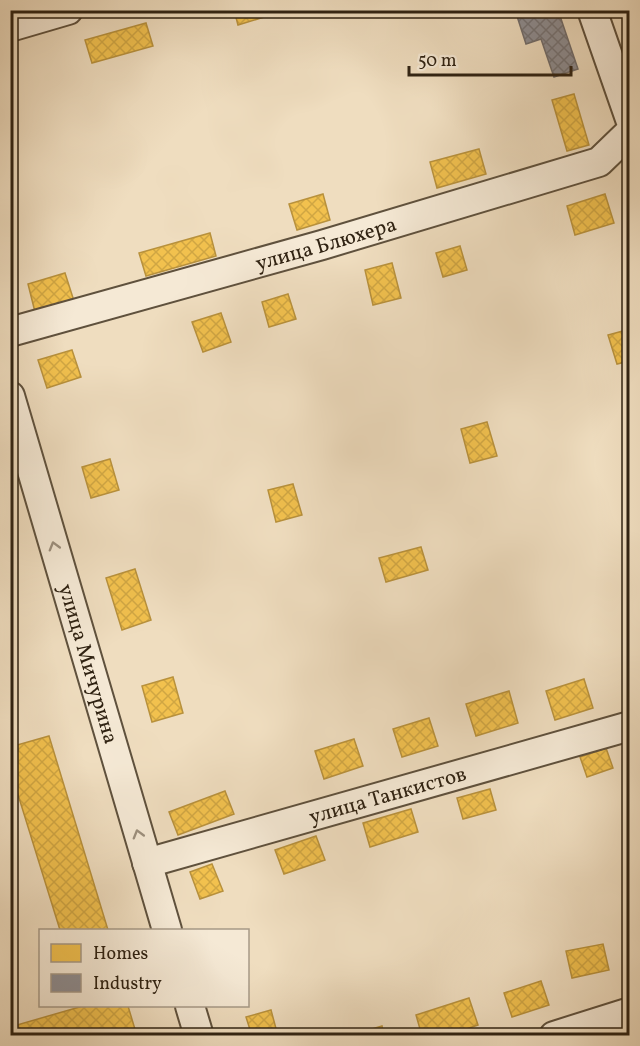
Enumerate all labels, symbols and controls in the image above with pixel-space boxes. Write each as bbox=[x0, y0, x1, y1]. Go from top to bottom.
scale bar bbox=[409, 39, 571, 77]
text: 50 m bbox=[418, 49, 457, 74]
street label: улица Блюхера bbox=[252, 210, 400, 279]
one-way arrow bbox=[49, 541, 61, 552]
street label: улица Мичурина bbox=[50, 581, 125, 748]
street label: улица Танкистов bbox=[306, 760, 470, 832]
one-way arrow bbox=[133, 829, 145, 840]
legend bbox=[39, 929, 249, 1007]
text: Homes bbox=[93, 942, 148, 967]
text: Industry bbox=[93, 972, 162, 997]

